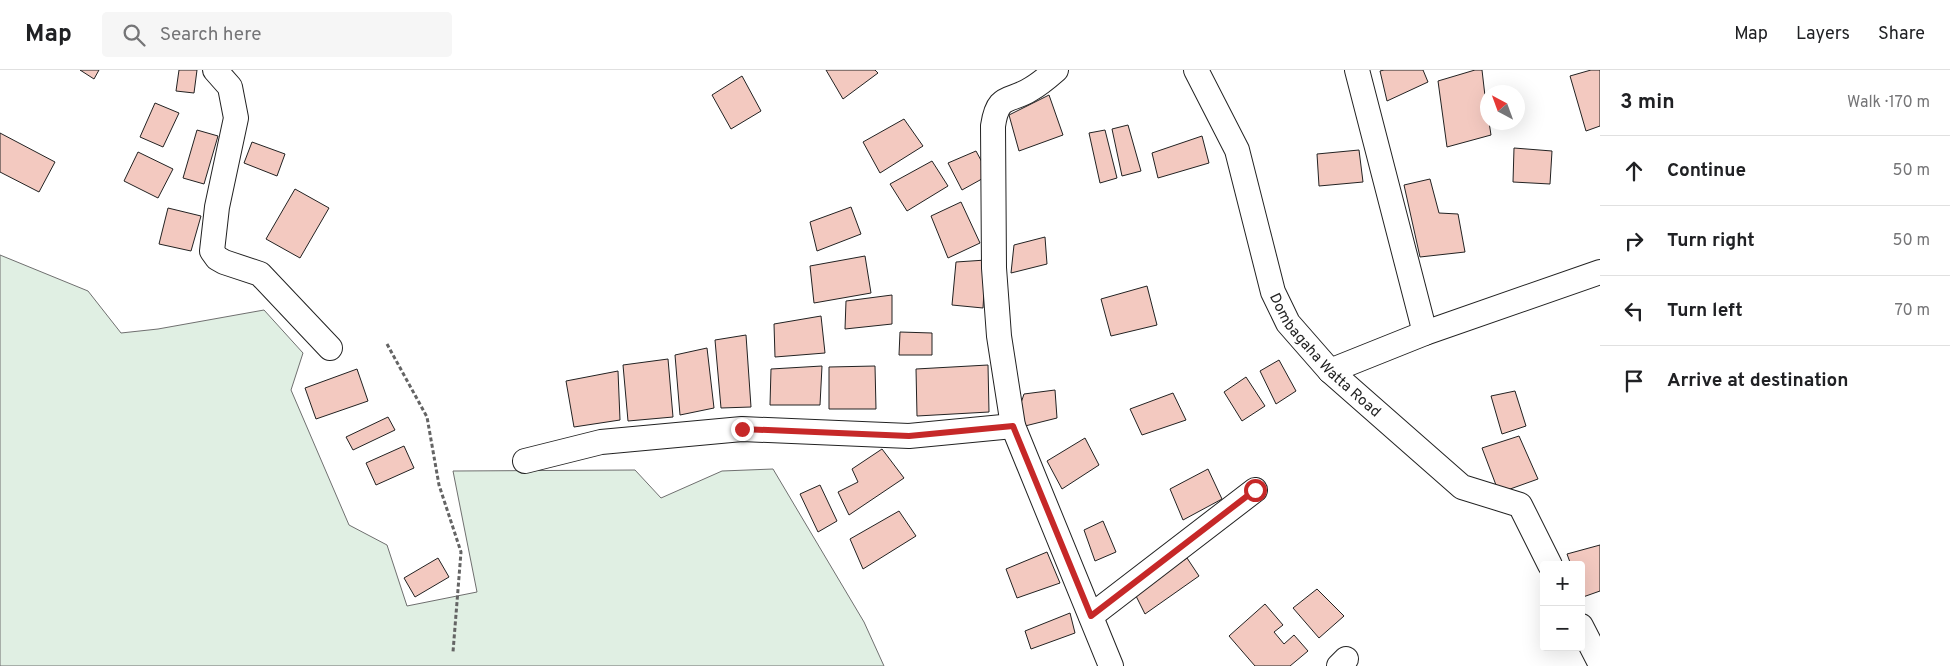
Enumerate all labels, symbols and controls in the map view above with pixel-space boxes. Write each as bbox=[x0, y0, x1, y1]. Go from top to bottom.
search box bbox=[102, 12, 452, 57]
text: Map bbox=[25, 20, 72, 50]
icon: search bbox=[120, 21, 148, 49]
text: Search here bbox=[160, 23, 261, 47]
text: Map bbox=[1734, 23, 1768, 46]
text: Layers bbox=[1796, 23, 1850, 46]
text: Share bbox=[1878, 23, 1925, 46]
north arrow bbox=[1480, 85, 1525, 130]
text: 3 min bbox=[1620, 89, 1675, 116]
text: Walk · 170 m bbox=[1847, 93, 1930, 113]
icon: ahead bbox=[1620, 157, 1648, 185]
text: Continue bbox=[1667, 159, 1746, 183]
text: 50 m bbox=[1893, 161, 1930, 181]
icon: right bbox=[1620, 227, 1648, 255]
text: Turn right bbox=[1667, 229, 1755, 253]
text: 50 m bbox=[1893, 231, 1930, 251]
street label: Dombagaha Watta Road bbox=[1264, 290, 1384, 422]
icon: left bbox=[1620, 297, 1648, 325]
text: Turn left bbox=[1667, 299, 1743, 323]
text: 70 m bbox=[1895, 301, 1930, 321]
icon: arrive bbox=[1620, 367, 1648, 395]
text: Arrive at destination bbox=[1667, 369, 1848, 393]
route end bbox=[731, 418, 754, 441]
route start bbox=[1244, 479, 1267, 502]
map controls bbox=[1540, 561, 1585, 651]
button: + bbox=[1540, 561, 1585, 606]
button: − bbox=[1540, 606, 1585, 651]

